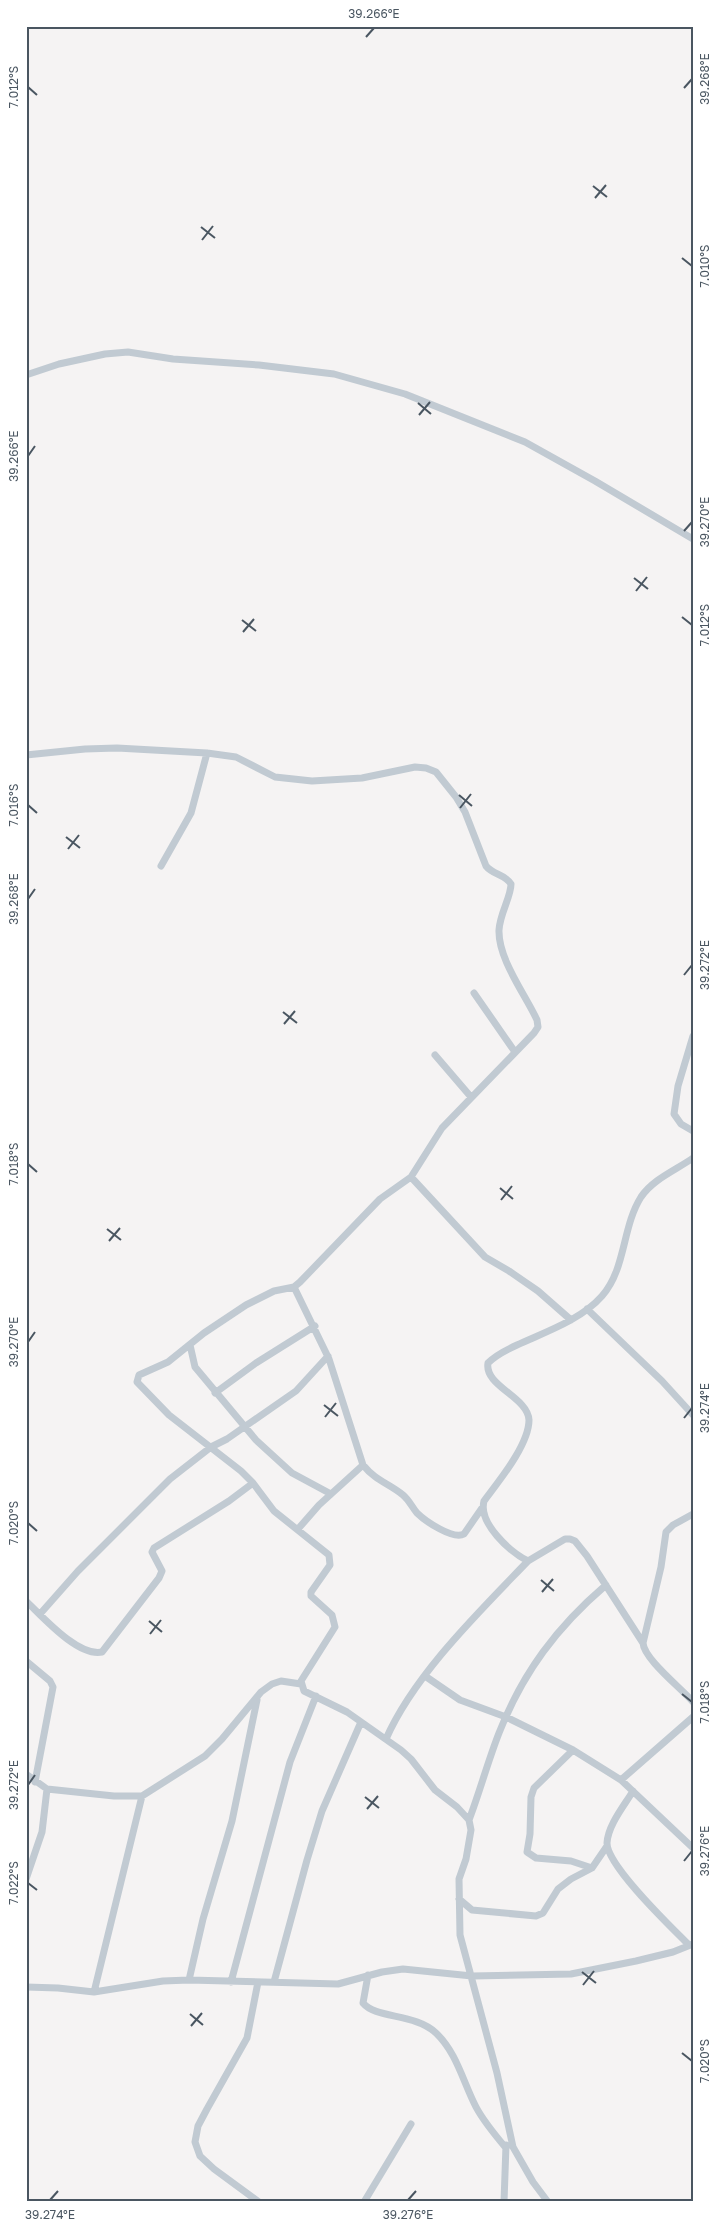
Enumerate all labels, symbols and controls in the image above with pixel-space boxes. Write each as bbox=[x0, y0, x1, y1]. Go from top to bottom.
text: 39.266°E bbox=[348, 6, 400, 21]
text: 39.268°E bbox=[697, 53, 712, 105]
text: 7.012°S bbox=[6, 65, 21, 108]
text: 7.010°S bbox=[697, 244, 712, 288]
text: 39.266°E bbox=[6, 430, 21, 482]
text: 39.270°E bbox=[697, 497, 712, 547]
text: 7.012°S bbox=[697, 603, 712, 646]
text: 7.016°S bbox=[6, 783, 21, 826]
text: 39.268°E bbox=[6, 873, 21, 925]
text: 39.272°E bbox=[697, 940, 712, 990]
text: 7.018°S bbox=[6, 1142, 21, 1185]
text: 39.270°E bbox=[6, 1317, 21, 1367]
text: 39.274°E bbox=[697, 1383, 712, 1433]
text: 7.020°S bbox=[6, 1501, 21, 1545]
text: 7.018°S bbox=[697, 1680, 712, 1723]
text: 39.272°E bbox=[6, 1760, 21, 1810]
text: 39.276°E bbox=[697, 1826, 712, 1876]
text: 7.022°S bbox=[6, 1861, 21, 1905]
text: 7.020°S bbox=[697, 2039, 712, 2083]
text: 39.274°E bbox=[25, 2207, 75, 2222]
text: 39.276°E bbox=[383, 2207, 433, 2222]

